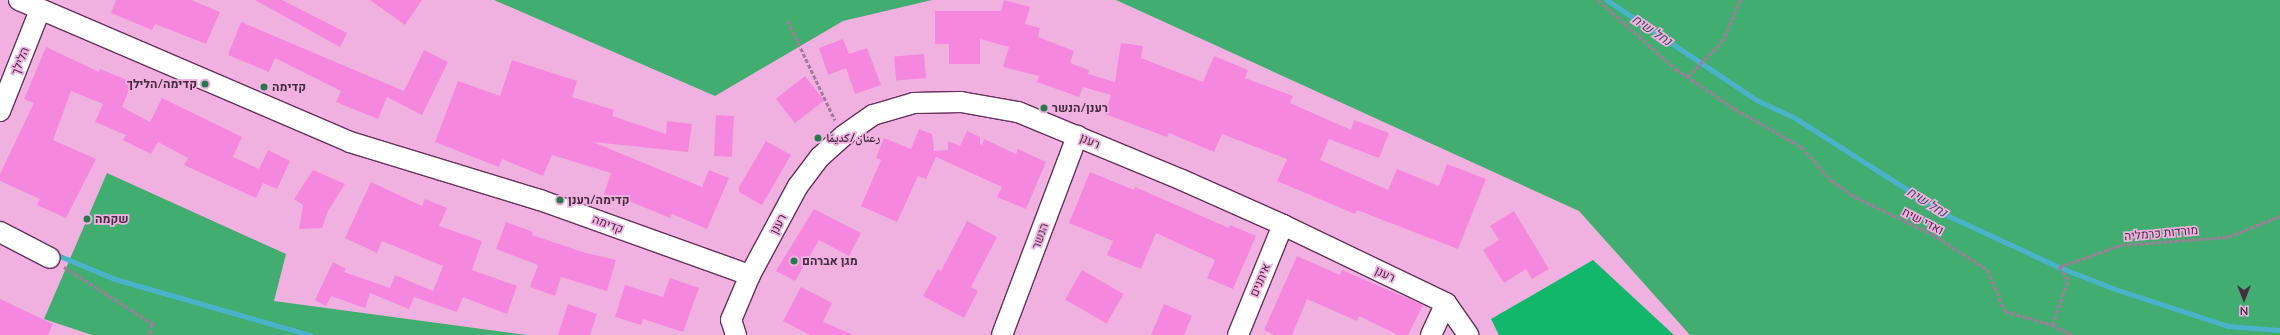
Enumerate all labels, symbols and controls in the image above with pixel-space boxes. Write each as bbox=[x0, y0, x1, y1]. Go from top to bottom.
water label: נחל שיח bbox=[1629, 11, 1675, 49]
street label: הלילך bbox=[8, 45, 32, 77]
place label: קדימה/הלילך bbox=[127, 77, 197, 91]
marker: קדימה/הלילך bbox=[200, 79, 210, 89]
place label: קדימה bbox=[272, 80, 306, 94]
marker: קדימה bbox=[259, 82, 269, 92]
place label: רענן/הנשר bbox=[1052, 101, 1108, 115]
marker: רענן/הנשר bbox=[1039, 103, 1049, 113]
street label: רענן bbox=[1078, 130, 1102, 152]
place label: رعنان/كديمَا bbox=[826, 131, 880, 145]
marker: رعنان/كديمَا bbox=[813, 133, 823, 143]
water label: נחל שיח bbox=[1904, 184, 1950, 220]
place label: קדימה/רענן bbox=[568, 193, 630, 207]
marker: קדימה/רענן bbox=[555, 195, 565, 205]
street label: ואדי שיח bbox=[1900, 204, 1946, 238]
place label: שקמה bbox=[95, 212, 129, 226]
street label: קדימה bbox=[591, 212, 625, 236]
street label: רענן bbox=[767, 212, 789, 236]
marker: שקמה bbox=[82, 214, 92, 224]
street label: הנשר bbox=[1029, 221, 1051, 251]
street label: מורדות כרמליה bbox=[2123, 223, 2199, 243]
place label: מגן אברהם bbox=[802, 254, 858, 268]
marker: מגן אברהם bbox=[789, 256, 799, 266]
street label: איתנים bbox=[1247, 261, 1273, 299]
street label: רענן bbox=[1373, 263, 1397, 285]
north arrow bbox=[2224, 279, 2264, 319]
text: N bbox=[2240, 305, 2248, 318]

